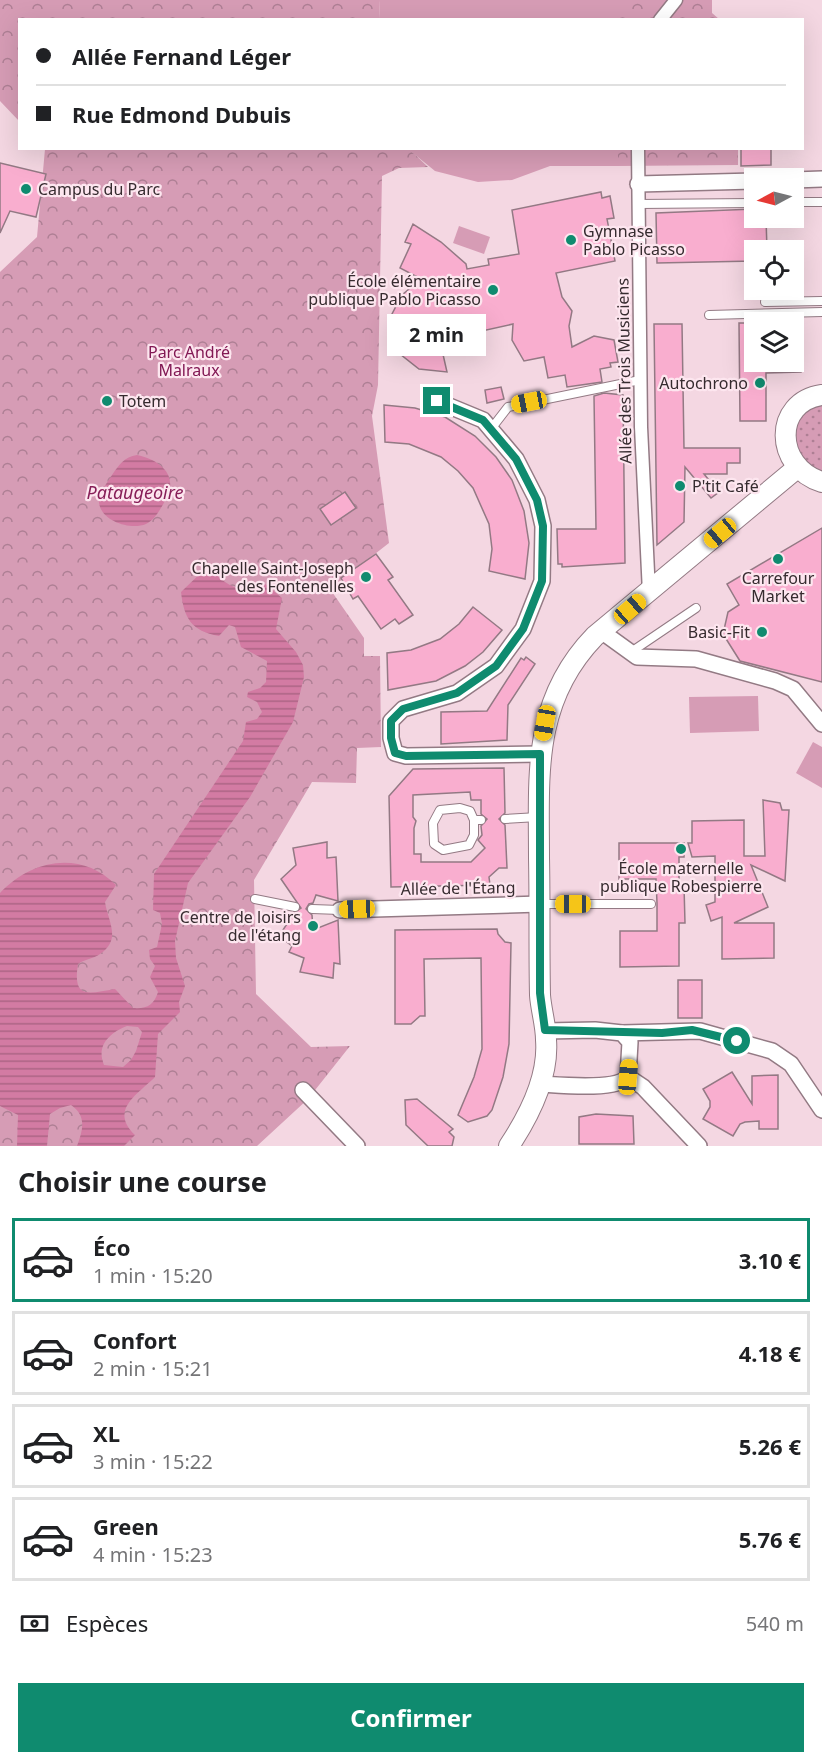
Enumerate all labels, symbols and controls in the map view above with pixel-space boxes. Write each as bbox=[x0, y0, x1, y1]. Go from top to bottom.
text: Allée Fernand Léger bbox=[72, 41, 291, 71]
text: Rue Edmond Dubuis bbox=[72, 99, 291, 129]
north arrow bbox=[744, 168, 804, 228]
map controls bbox=[744, 168, 804, 372]
place label: Campus du Parc bbox=[38, 178, 160, 200]
marker: Campus du Parc bbox=[19, 182, 33, 196]
place label: Gymnase Pablo Picasso bbox=[583, 220, 685, 260]
marker: Gymnase Pablo Picasso bbox=[564, 233, 578, 247]
button: locate bbox=[744, 240, 804, 300]
place label: École élémentaire publique Pablo Picasso bbox=[308, 270, 481, 310]
street label: Allée des Trois Musiciens bbox=[611, 278, 637, 464]
marker: École élémentaire publique Pablo Picasso bbox=[486, 283, 500, 297]
button: layers bbox=[744, 312, 804, 372]
callout: 2 min bbox=[388, 314, 486, 356]
text: 2 min bbox=[409, 321, 464, 348]
park label: Parc André Malraux bbox=[148, 341, 230, 381]
place label: Autochrono bbox=[659, 372, 748, 394]
marker: Autochrono bbox=[753, 376, 767, 390]
route end bbox=[423, 387, 450, 414]
place label: Totem bbox=[119, 390, 166, 412]
car bbox=[510, 390, 548, 414]
marker: Totem bbox=[100, 394, 114, 408]
place label: P'tit Café bbox=[692, 475, 759, 497]
marker: P'tit Café bbox=[673, 479, 687, 493]
water label: Pataugeoire bbox=[86, 480, 184, 504]
car bbox=[700, 515, 740, 551]
marker: Carrefour Market bbox=[771, 552, 785, 566]
place label: Chapelle Saint-Joseph des Fontenelles bbox=[192, 557, 354, 597]
place label: Carrefour Market bbox=[742, 567, 815, 607]
marker: Chapelle Saint-Joseph des Fontenelles bbox=[359, 570, 373, 584]
car bbox=[611, 590, 649, 628]
place label: Basic-Fit bbox=[688, 621, 750, 643]
marker: Basic-Fit bbox=[755, 625, 769, 639]
car bbox=[533, 704, 557, 742]
marker: École maternelle publique Robespierre bbox=[674, 842, 688, 856]
place label: École maternelle publique Robespierre bbox=[600, 857, 762, 897]
street label: Allée de l'Étang bbox=[400, 876, 516, 900]
car bbox=[555, 895, 591, 913]
car bbox=[339, 899, 375, 919]
place label: Centre de loisirs de l'étang bbox=[180, 906, 301, 946]
marker: Centre de loisirs de l'étang bbox=[306, 919, 320, 933]
route start bbox=[723, 1027, 750, 1054]
car bbox=[617, 1058, 639, 1096]
text: Choisir une course bbox=[18, 1163, 267, 1200]
text: Éco bbox=[93, 1232, 130, 1262]
icon: car bbox=[21, 1233, 75, 1287]
text: 3.10 € bbox=[739, 1245, 801, 1275]
text: 1 min · 15:20 bbox=[93, 1262, 213, 1289]
text: Confort bbox=[93, 1325, 177, 1355]
icon: car bbox=[21, 1326, 75, 1380]
text: 4.18 € bbox=[739, 1338, 801, 1368]
text: 2 min · 15:21 bbox=[93, 1355, 213, 1382]
text: XL bbox=[93, 1418, 120, 1448]
icon: car bbox=[21, 1419, 75, 1473]
text: 5.26 € bbox=[739, 1431, 801, 1461]
text: 3 min · 15:22 bbox=[93, 1448, 213, 1475]
text: Green bbox=[93, 1511, 159, 1541]
icon: car bbox=[21, 1512, 75, 1566]
text: 5.76 € bbox=[739, 1524, 801, 1554]
text: 4 min · 15:23 bbox=[93, 1541, 213, 1568]
icon: cash bbox=[18, 1607, 51, 1640]
text: Espèces bbox=[66, 1608, 148, 1638]
text: 540 m bbox=[746, 1610, 804, 1637]
button: Confirmer bbox=[18, 1683, 804, 1752]

